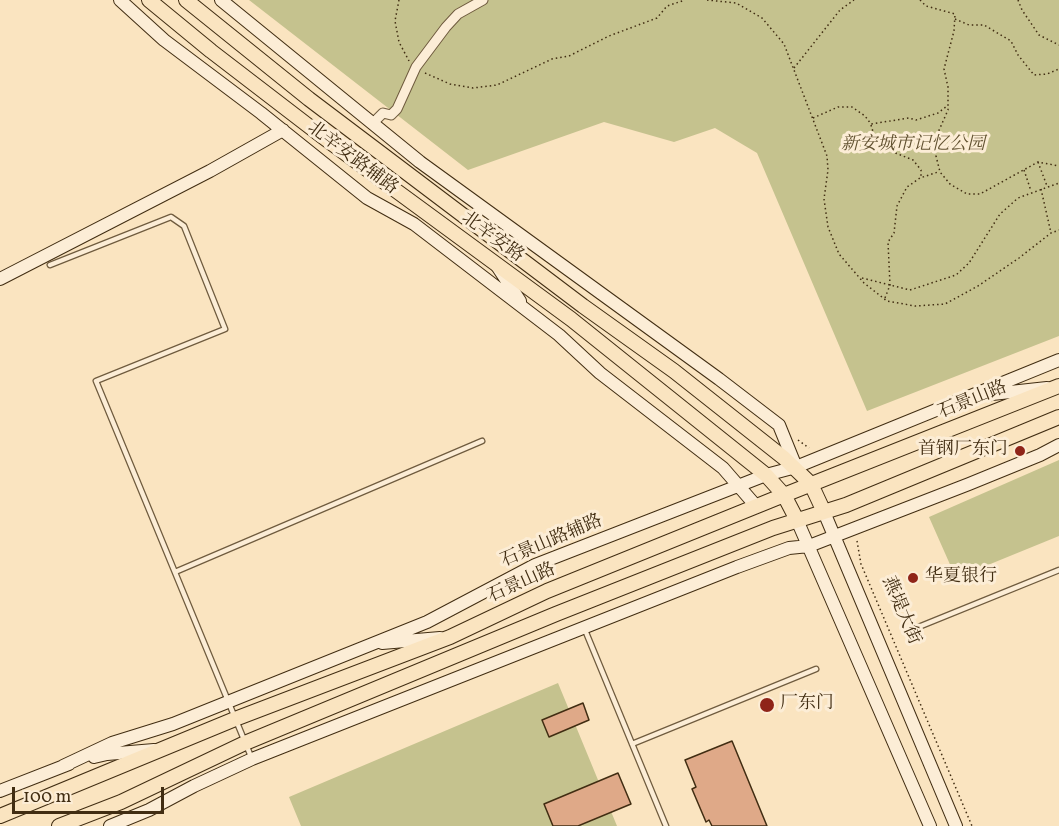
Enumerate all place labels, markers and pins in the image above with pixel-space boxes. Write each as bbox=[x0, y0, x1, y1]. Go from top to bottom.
place label: 首钢厂东门 bbox=[918, 440, 1008, 462]
marker: 首钢厂东门 bbox=[1013, 444, 1027, 458]
place label: 华夏银行 bbox=[925, 567, 997, 589]
marker: 华夏银行 bbox=[906, 571, 920, 585]
place label: 厂东门 bbox=[780, 694, 834, 716]
marker: 厂东门 bbox=[758, 696, 776, 714]

